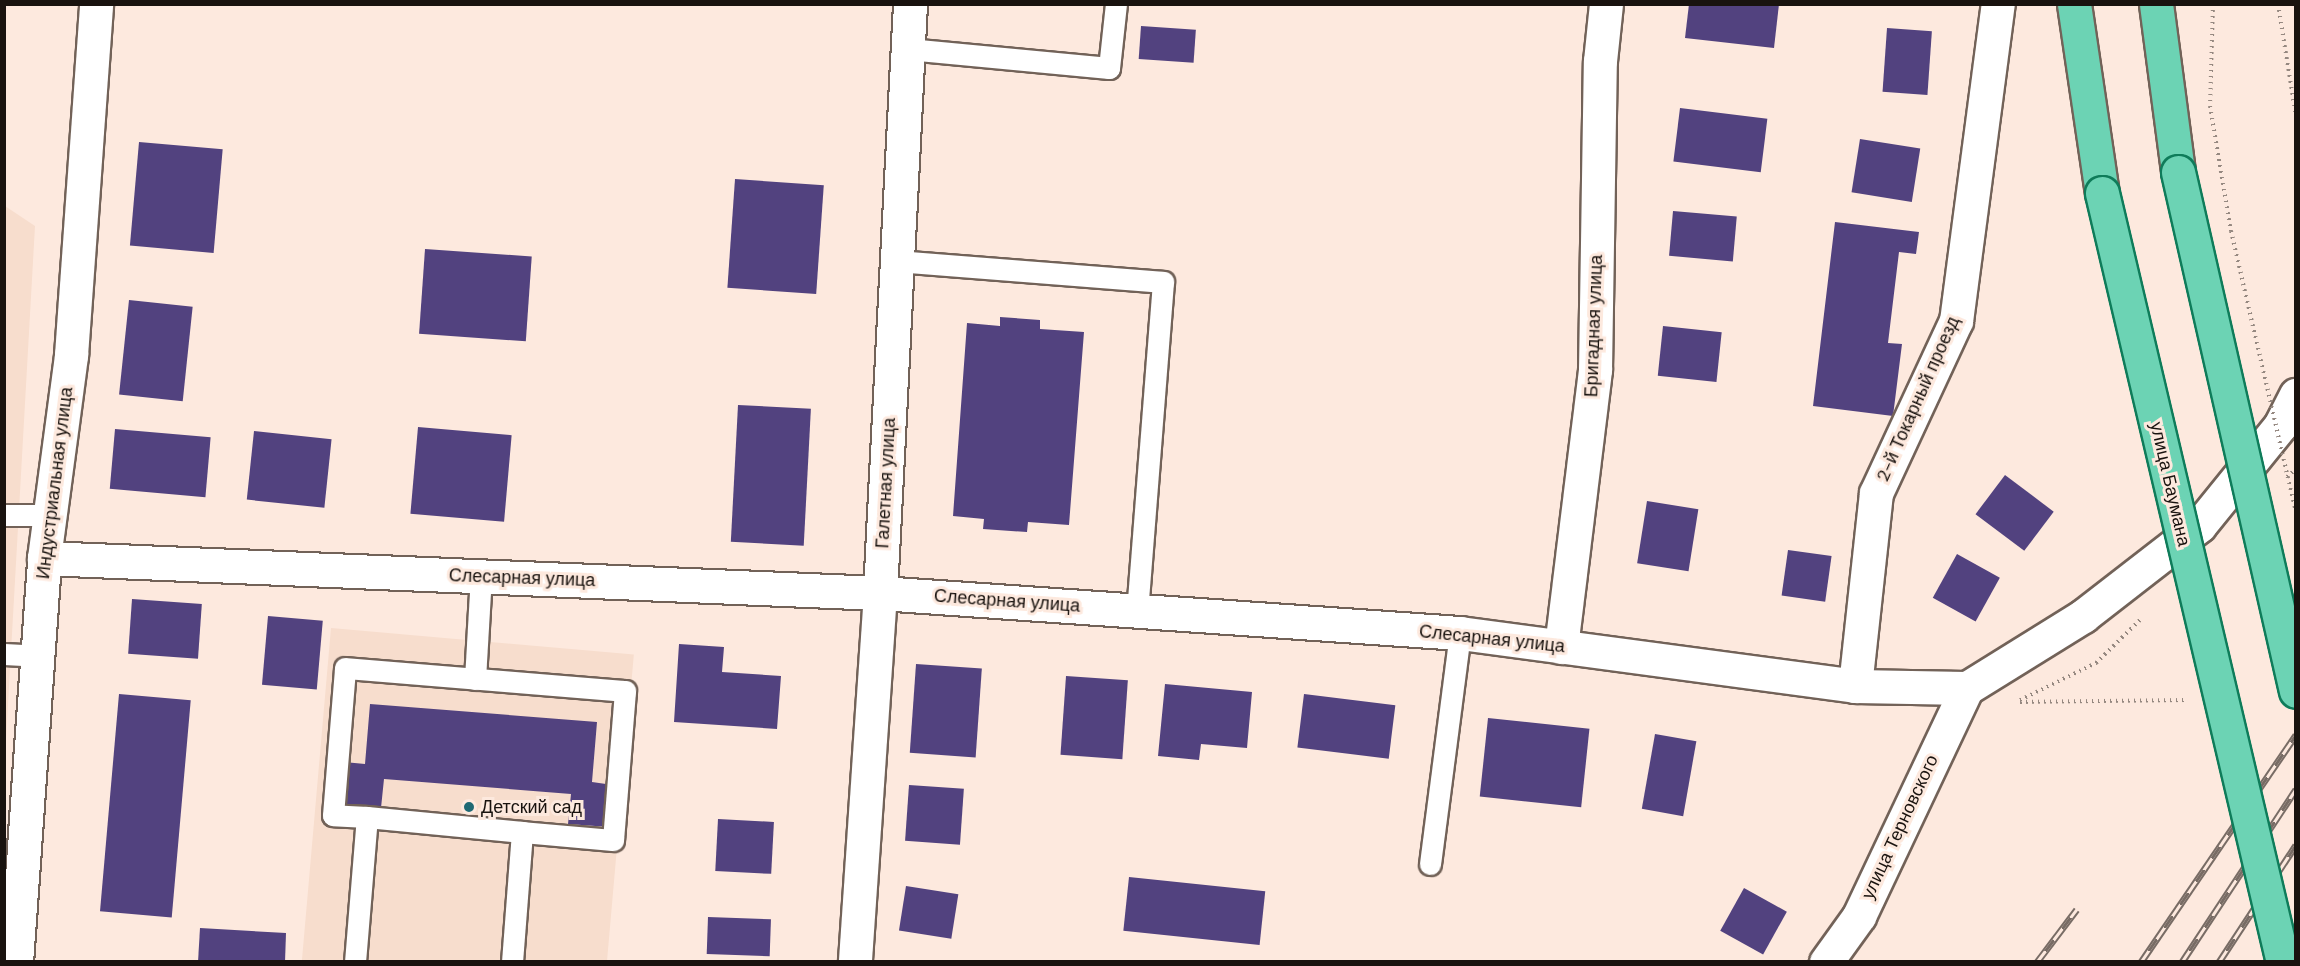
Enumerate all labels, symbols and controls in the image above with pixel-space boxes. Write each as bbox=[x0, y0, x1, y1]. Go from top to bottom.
street label: Бригадная улица bbox=[1581, 254, 1607, 398]
street label: 2-й Токарный проезд bbox=[1872, 313, 1964, 485]
street label: Индустриальная улица bbox=[32, 386, 78, 580]
street label: Галетная улица bbox=[872, 417, 900, 549]
street label: улица Баумана bbox=[2145, 420, 2195, 548]
street label: Слесарная улица bbox=[448, 565, 596, 591]
street label: Слесарная улица bbox=[933, 585, 1081, 617]
street label: Слесарная улица bbox=[1418, 621, 1566, 657]
street label: улица Терновского bbox=[1857, 751, 1943, 903]
place label: Детский сад bbox=[481, 796, 582, 818]
marker: Детский сад bbox=[462, 800, 476, 814]

